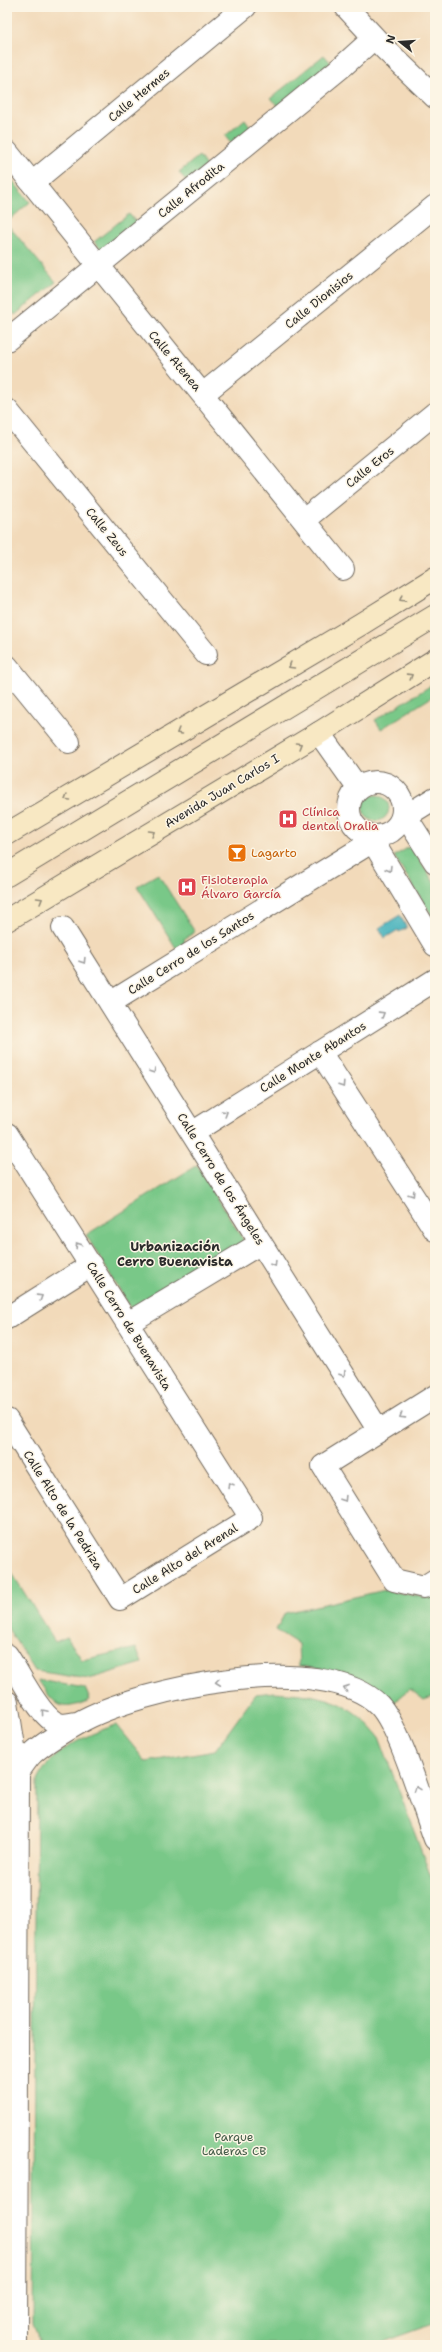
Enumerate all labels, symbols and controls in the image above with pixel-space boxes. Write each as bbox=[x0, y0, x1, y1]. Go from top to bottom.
north arrow bbox=[380, 22, 420, 62]
text: N bbox=[382, 33, 399, 46]
street label: Calle Hermes bbox=[105, 64, 173, 126]
street label: Calle Afrodita bbox=[154, 158, 228, 222]
street label: Calle Dionisios bbox=[282, 268, 356, 332]
street label: Calle Atenea bbox=[145, 327, 205, 395]
street label: Calle Eros bbox=[343, 443, 398, 491]
street label: Calle Zeus bbox=[82, 504, 132, 560]
one-way arrow bbox=[399, 594, 406, 601]
one-way arrow bbox=[288, 661, 295, 668]
one-way arrow bbox=[406, 673, 413, 680]
one-way arrow bbox=[176, 727, 183, 735]
one-way arrow bbox=[295, 742, 302, 749]
street label: Avenida Juan Carlos I bbox=[162, 750, 283, 832]
one-way arrow bbox=[64, 794, 71, 801]
place label: Clínica dental Oralia bbox=[302, 804, 379, 834]
hospital icon: Clínica dental Oralia bbox=[277, 808, 299, 830]
one-way arrow bbox=[148, 831, 155, 838]
bar icon: Lagarto bbox=[226, 842, 248, 864]
place label: Lagarto bbox=[251, 845, 297, 861]
one-way arrow bbox=[384, 865, 392, 872]
place label: Fisioterapia Álvaro García bbox=[201, 872, 281, 902]
hospital icon: Fisioterapia Álvaro García bbox=[176, 876, 198, 898]
one-way arrow bbox=[36, 897, 43, 905]
street label: Calle Cerro de los Santos bbox=[125, 907, 257, 998]
one-way arrow bbox=[79, 957, 86, 964]
one-way arrow bbox=[378, 1011, 385, 1018]
street label: Calle Monte Abantos bbox=[257, 1018, 369, 1096]
one-way arrow bbox=[148, 1067, 155, 1074]
one-way arrow bbox=[337, 1081, 344, 1088]
street label: Calle Cerro de los Ángeles bbox=[174, 1110, 268, 1248]
one-way arrow bbox=[220, 1110, 227, 1117]
one-way arrow bbox=[407, 1190, 415, 1197]
district label: Urbanización Cerro Buenavista bbox=[117, 1238, 233, 1270]
one-way arrow bbox=[75, 1242, 83, 1249]
street label: Calle Cerro de Buenavista bbox=[83, 1259, 176, 1394]
one-way arrow bbox=[269, 1260, 277, 1267]
one-way arrow bbox=[36, 1294, 43, 1302]
one-way arrow bbox=[339, 1370, 346, 1377]
one-way arrow bbox=[399, 1412, 406, 1419]
street label: Calle Alto de la Pedriza bbox=[20, 1447, 107, 1573]
one-way arrow bbox=[227, 1482, 235, 1489]
one-way arrow bbox=[339, 1495, 347, 1502]
street label: Calle Alto del Arenal bbox=[129, 1520, 241, 1598]
one-way arrow bbox=[214, 1677, 221, 1686]
one-way arrow bbox=[342, 1684, 349, 1692]
one-way arrow bbox=[41, 1709, 48, 1716]
one-way arrow bbox=[413, 1785, 421, 1792]
park label: Parque Laderas CB bbox=[202, 2129, 266, 2159]

